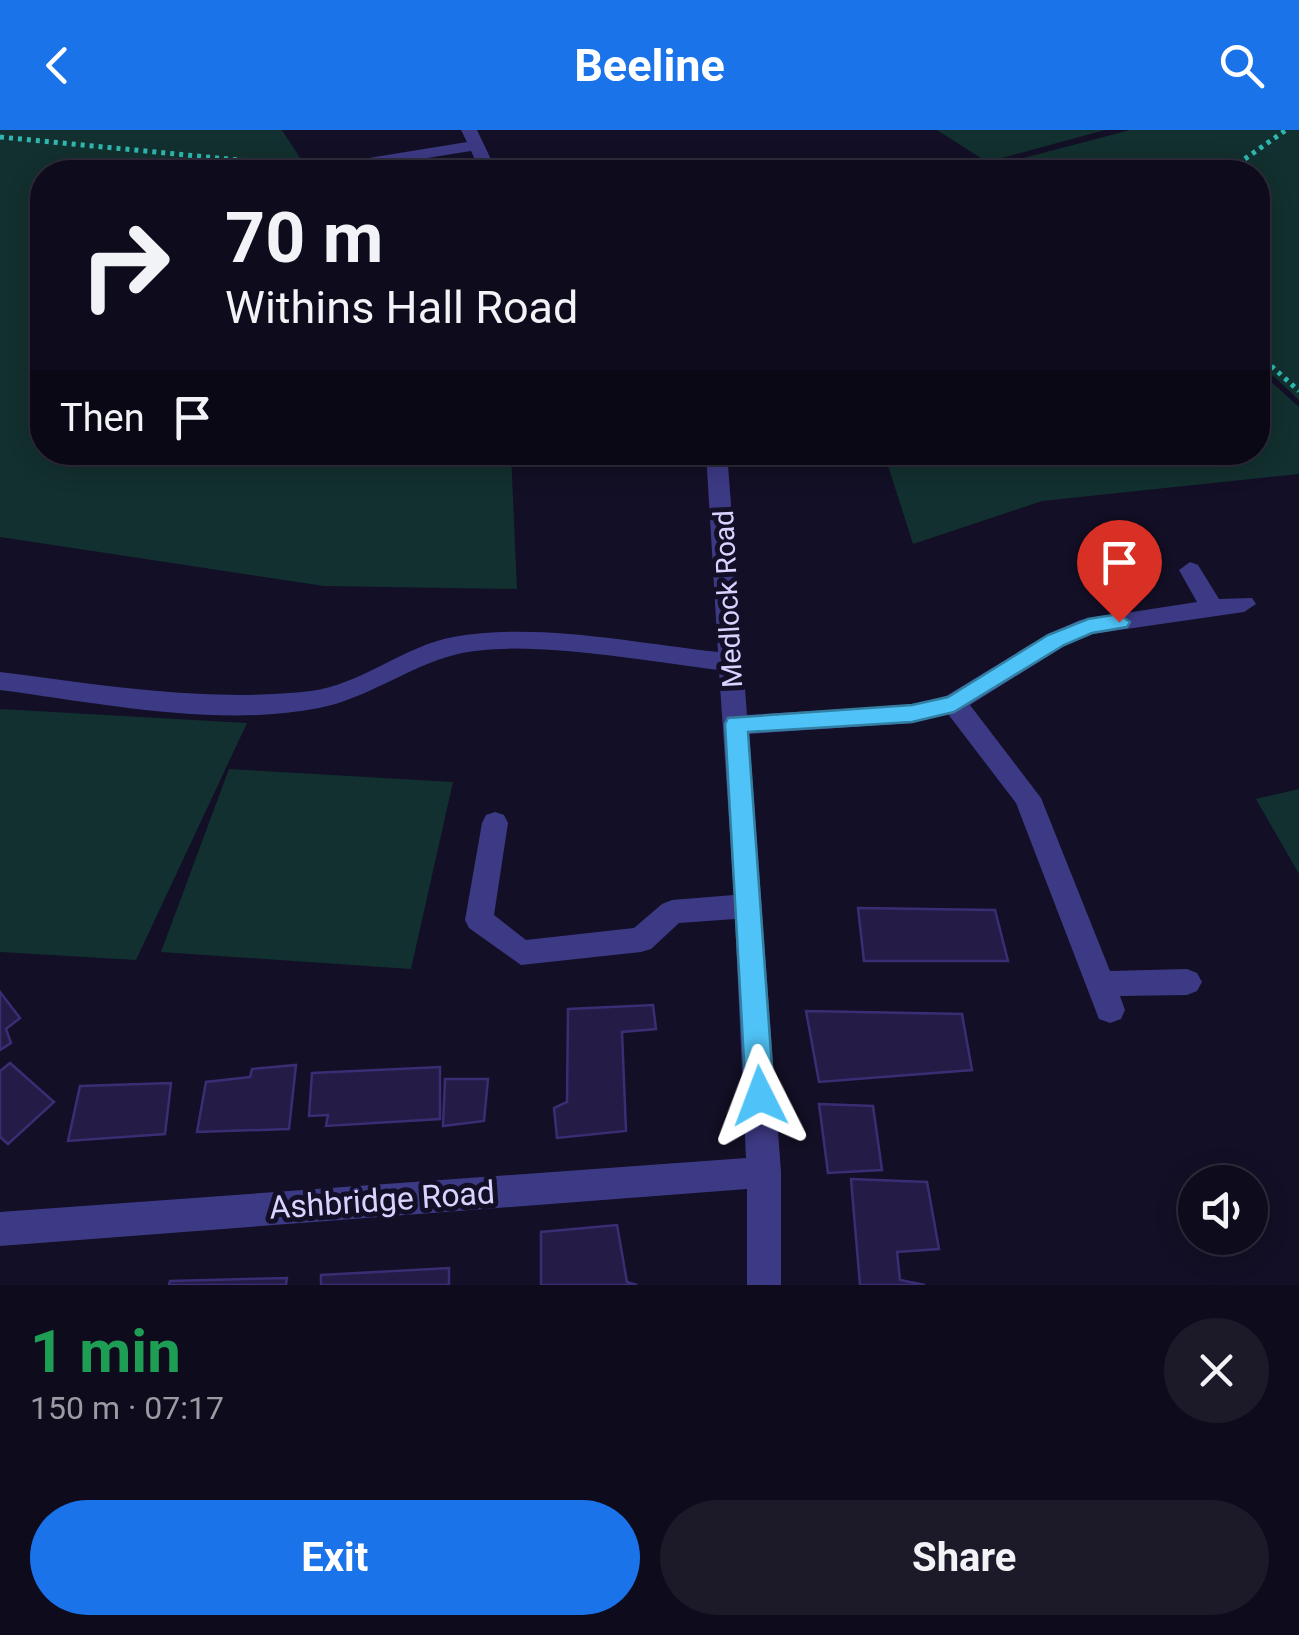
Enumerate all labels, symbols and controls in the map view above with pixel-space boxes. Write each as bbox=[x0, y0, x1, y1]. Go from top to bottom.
icon: back bbox=[30, 38, 85, 93]
icon: search bbox=[1214, 38, 1269, 93]
text: Beeline bbox=[574, 39, 725, 92]
text: 70 m bbox=[225, 197, 383, 279]
icon: right bbox=[60, 200, 190, 330]
text: Withins Hall Road bbox=[225, 281, 578, 334]
icon: arrive bbox=[165, 390, 220, 445]
text: Then bbox=[60, 396, 145, 440]
street label: Medlock Road bbox=[707, 509, 749, 689]
pin bbox=[1077, 520, 1162, 623]
icon: arrive bbox=[1092, 535, 1147, 590]
position arrow bbox=[708, 1044, 812, 1148]
map controls bbox=[1178, 1165, 1268, 1255]
button: sound bbox=[1178, 1165, 1268, 1255]
street label: Ashbridge Road bbox=[268, 1173, 496, 1227]
text: 1 min bbox=[30, 1316, 181, 1387]
button: close bbox=[1164, 1318, 1269, 1423]
text: 150 m · 07:17 bbox=[30, 1389, 224, 1427]
button: Exit bbox=[30, 1500, 640, 1615]
button: Share bbox=[660, 1500, 1269, 1615]

